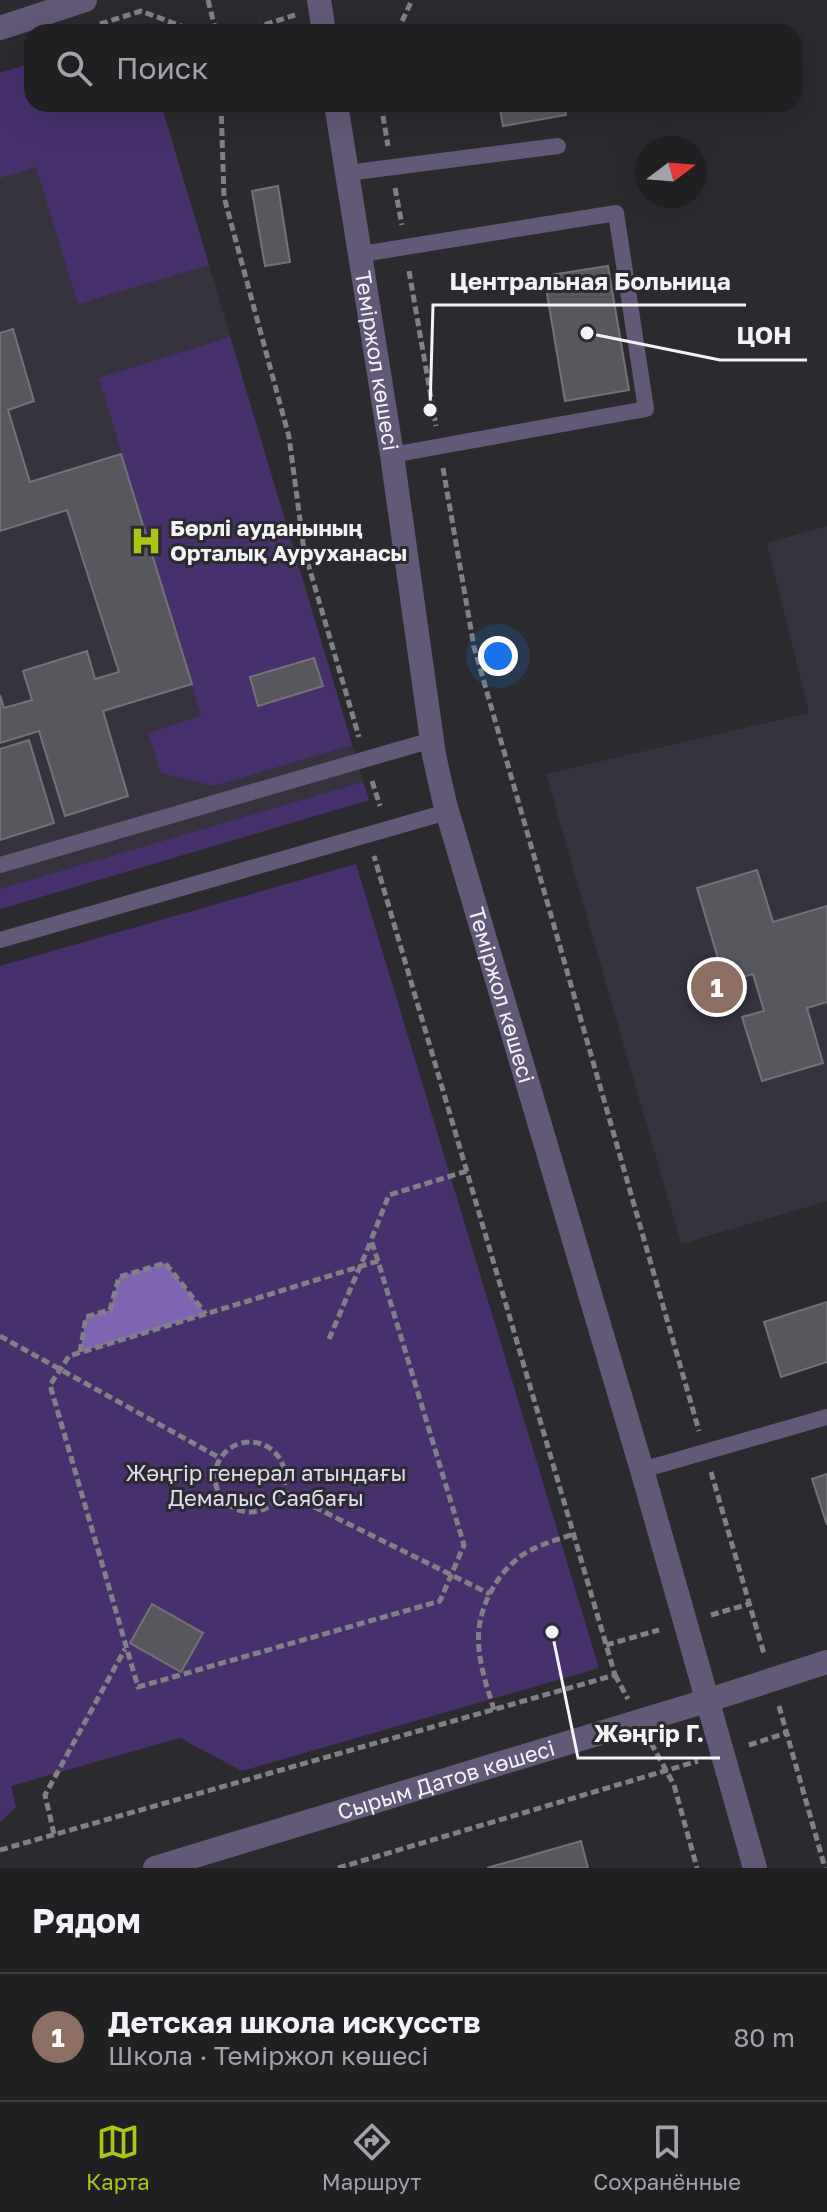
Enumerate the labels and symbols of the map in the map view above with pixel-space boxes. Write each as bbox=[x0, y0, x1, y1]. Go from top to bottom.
north arrow bbox=[635, 136, 707, 208]
callout: Центральная Больница bbox=[433, 257, 746, 305]
text: Центральная Больница bbox=[449, 266, 731, 295]
street label: Теміржол көшесі bbox=[350, 269, 405, 453]
callout: ЦОН bbox=[720, 312, 807, 360]
text: ЦОН bbox=[736, 320, 792, 349]
place label: Бөрлі ауданының Орталық Ауруханасы bbox=[170, 514, 407, 566]
hospital icon: Бөрлі ауданының Орталық Ауруханасы bbox=[129, 524, 163, 558]
your location bbox=[478, 636, 518, 676]
street label: Теміржол көшесі bbox=[463, 904, 541, 1086]
pin: 1 bbox=[691, 957, 743, 1017]
park label: Жәңгір генерал атындағы Демалыс Саябағы bbox=[126, 1459, 406, 1511]
callout: Жәңгір Г. bbox=[578, 1710, 720, 1758]
text: Жәңгір Г. bbox=[594, 1718, 704, 1747]
street label: Сырым Датов көшесі bbox=[334, 1734, 558, 1825]

